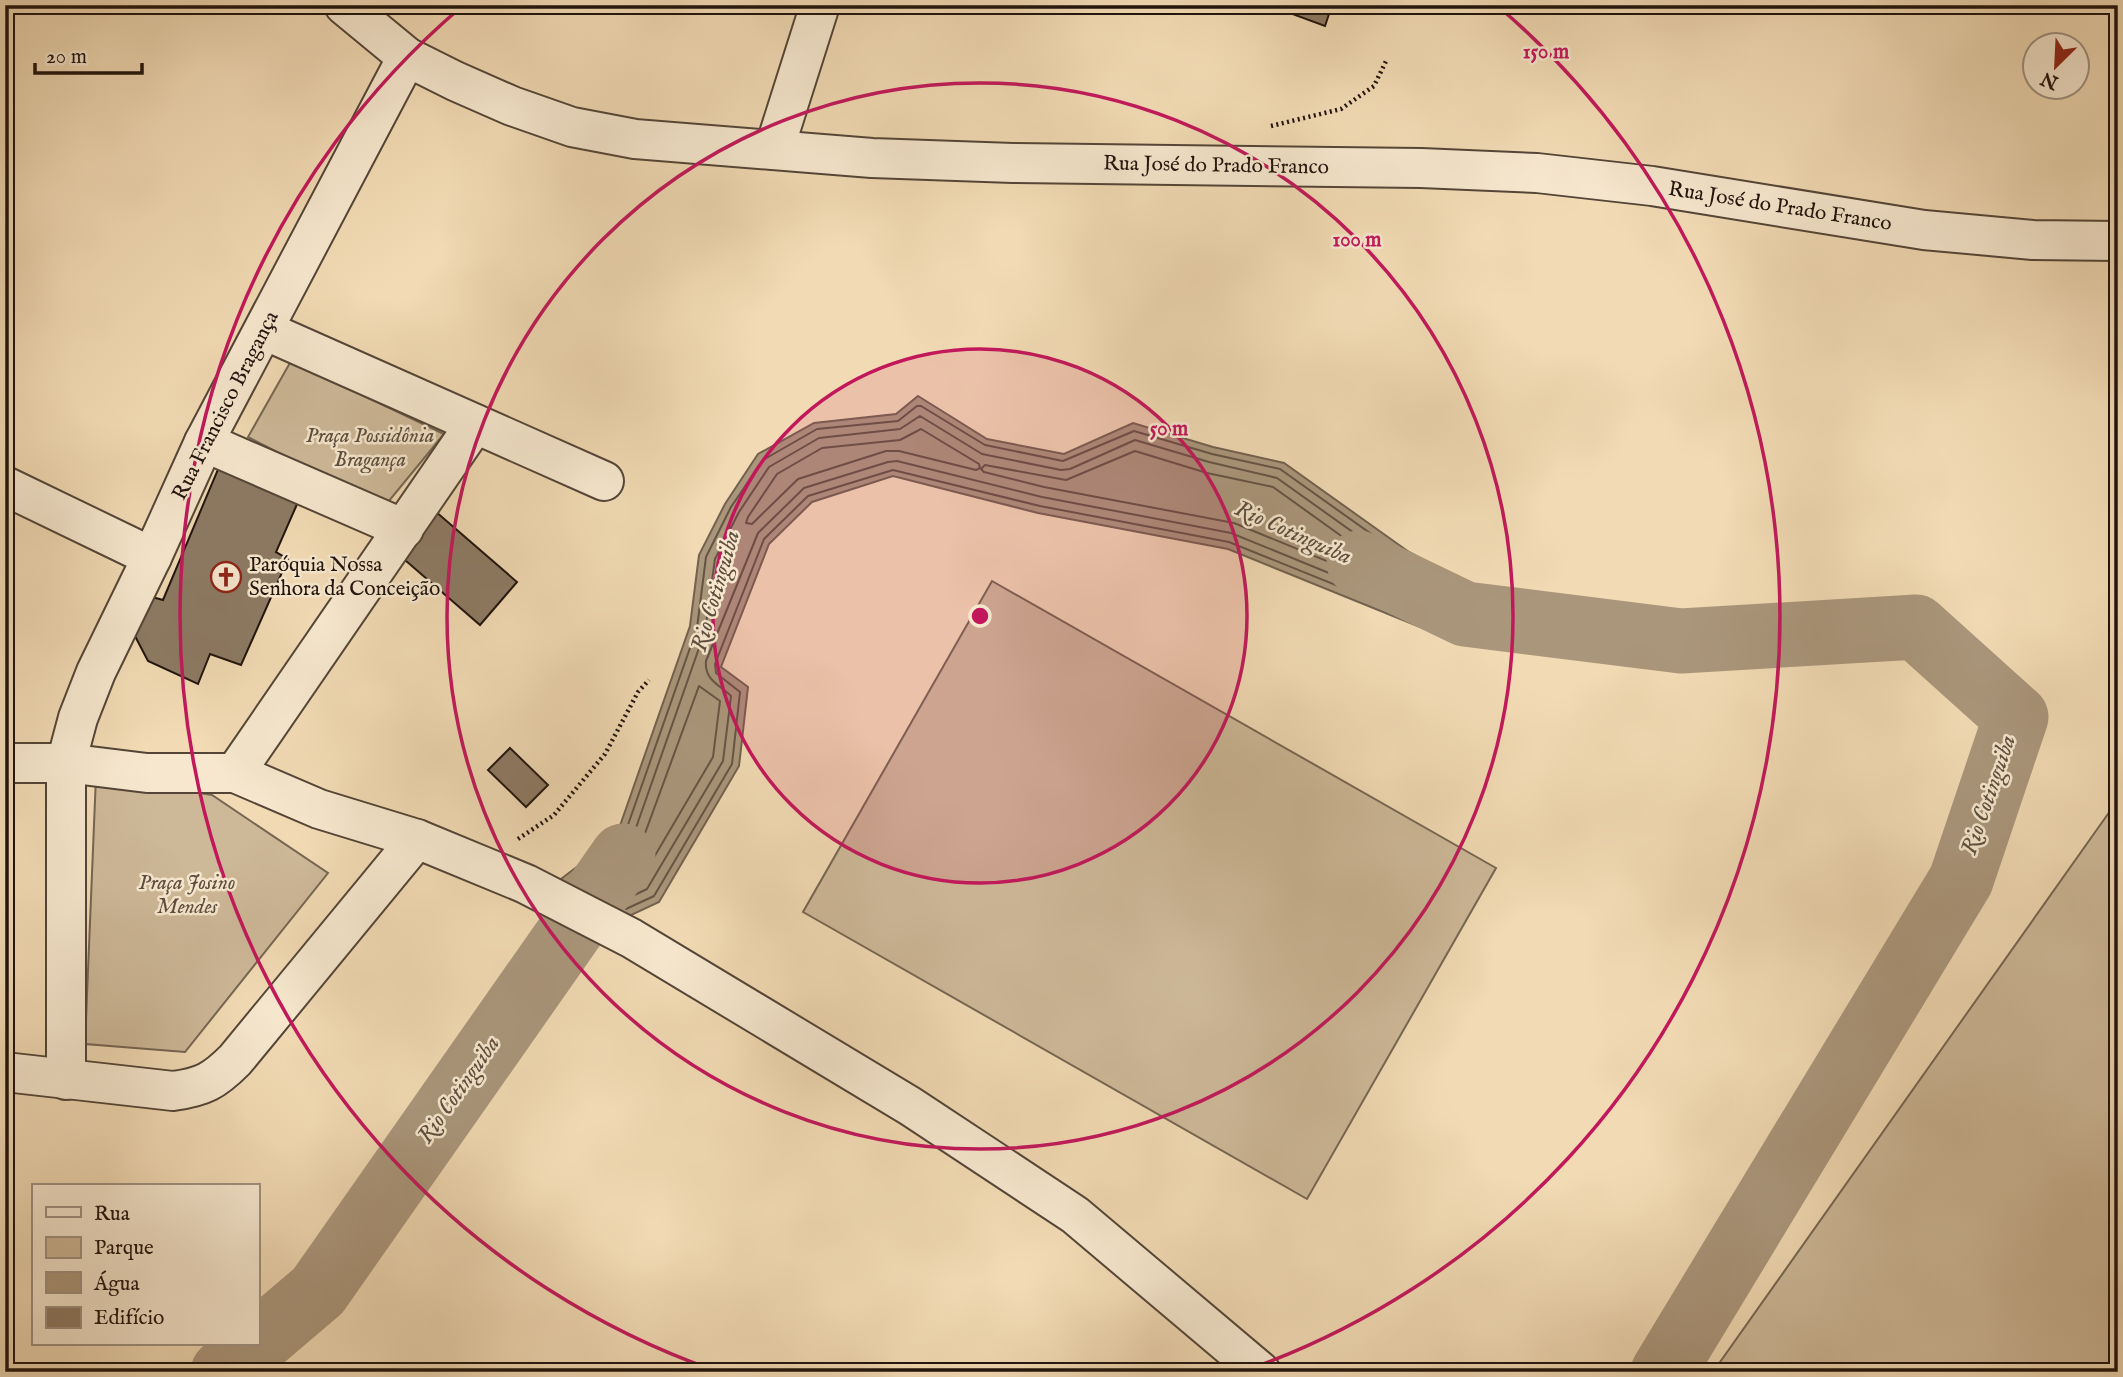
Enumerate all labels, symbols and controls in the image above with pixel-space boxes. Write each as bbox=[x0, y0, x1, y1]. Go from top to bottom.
scale bar bbox=[35, 32, 142, 76]
north arrow bbox=[2022, 32, 2092, 102]
text: 150 m bbox=[1523, 39, 1570, 66]
text: 20 m bbox=[46, 44, 87, 71]
text: N bbox=[2037, 65, 2063, 94]
street label: Rua José do Prado Franco bbox=[1103, 151, 1329, 181]
street label: Rua José do Prado Franco bbox=[1666, 176, 1894, 238]
text: 100 m bbox=[1332, 227, 1382, 254]
street label: Rua Francisco Bragança bbox=[167, 306, 286, 505]
text: 50 m bbox=[1150, 416, 1189, 443]
park label: Praça Possidônia Bragança bbox=[306, 423, 434, 474]
water label: Rio Cotinguiba bbox=[1230, 494, 1356, 572]
water label: Rio Cotinguiba bbox=[685, 527, 748, 655]
place label: Paróquia Nossa Senhora da Conceição bbox=[249, 552, 440, 603]
church icon: Paróquia Nossa Senhora da Conceição bbox=[209, 560, 243, 594]
centre of rings bbox=[968, 604, 992, 628]
water label: Rio Cotinguiba bbox=[1955, 731, 2024, 859]
park label: Praça Josino Mendes bbox=[139, 870, 235, 921]
water label: Rio Cotinguiba bbox=[411, 1031, 507, 1150]
legend bbox=[32, 1184, 259, 1346]
text: Rua bbox=[94, 1201, 131, 1228]
text: Parque bbox=[94, 1235, 154, 1262]
text: Água bbox=[93, 1270, 140, 1298]
text: Edifício bbox=[94, 1305, 164, 1332]

